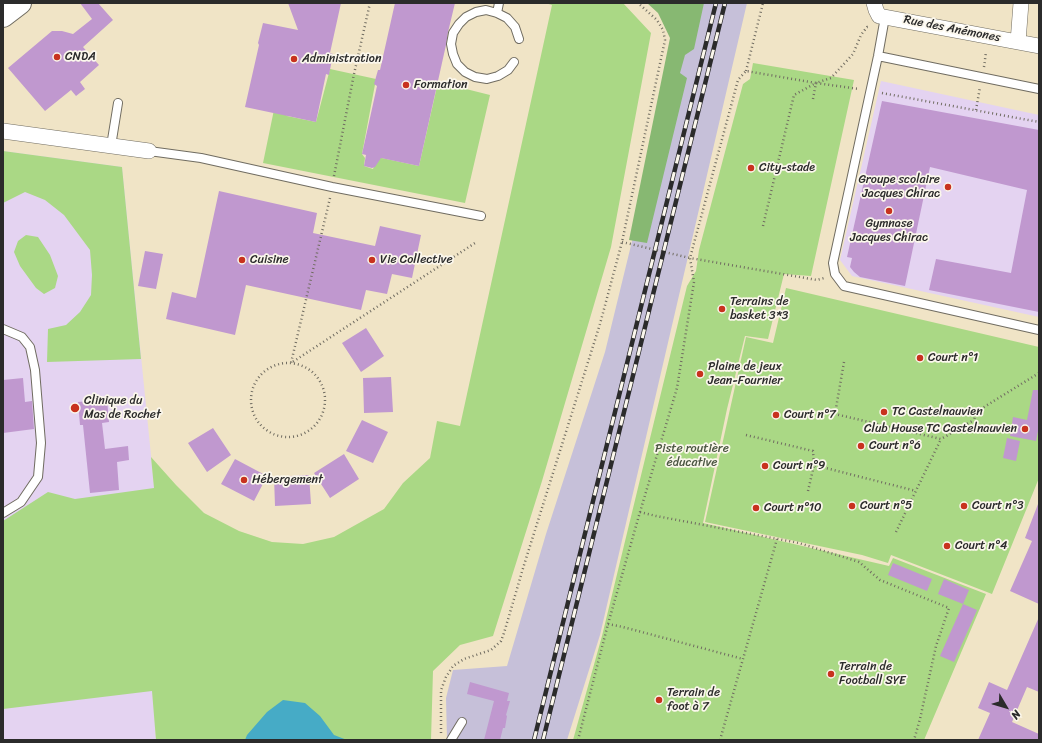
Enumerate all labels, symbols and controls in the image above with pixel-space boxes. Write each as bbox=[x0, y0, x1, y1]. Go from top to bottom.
street label: Rue des Anémones bbox=[902, 13, 1002, 45]
place label: CNDA bbox=[65, 50, 96, 64]
marker: CNDA bbox=[52, 52, 62, 62]
place label: Administration bbox=[302, 52, 381, 66]
marker: Administration bbox=[289, 54, 299, 64]
place label: Formation bbox=[414, 78, 468, 92]
marker: Formation bbox=[401, 80, 411, 90]
place label: City-stade bbox=[759, 161, 815, 175]
marker: City-stade bbox=[746, 163, 756, 173]
place label: Groupe scolaire Jacques Chirac bbox=[858, 173, 940, 201]
marker: Groupe scolaire Jacques Chirac bbox=[943, 182, 953, 192]
marker: Gymnase Jacques Chirac bbox=[884, 206, 894, 216]
place label: Gymnase Jacques Chirac bbox=[850, 217, 928, 245]
place label: Cuisine bbox=[250, 253, 289, 267]
place label: Vie Collective bbox=[380, 253, 453, 267]
marker: Cuisine bbox=[237, 255, 247, 265]
marker: Vie Collective bbox=[367, 255, 377, 265]
place label: Terrains de basket 3*3 bbox=[730, 295, 789, 323]
marker: Terrains de basket 3*3 bbox=[717, 304, 727, 314]
place label: Court n°1 bbox=[928, 351, 978, 365]
marker: Court n°1 bbox=[915, 353, 925, 363]
place label: Plaine de jeux Jean-Fournier bbox=[708, 360, 782, 388]
marker: Plaine de jeux Jean-Fournier bbox=[695, 369, 705, 379]
place label: Clinique du Mas de Rochet bbox=[84, 394, 161, 422]
marker: Clinique du Mas de Rochet bbox=[69, 402, 81, 414]
place label: TC Castelnauvien bbox=[892, 405, 983, 419]
marker: TC Castelnauvien bbox=[879, 407, 889, 417]
place label: Court n°7 bbox=[784, 408, 836, 422]
marker: Court n°7 bbox=[771, 410, 781, 420]
place label: Club House TC Castelnauvien bbox=[864, 422, 1017, 436]
marker: Club House TC Castelnauvien bbox=[1020, 424, 1030, 434]
place label: Court n°6 bbox=[869, 439, 921, 453]
marker: Court n°6 bbox=[856, 441, 866, 451]
park label: Piste routière éducative bbox=[655, 442, 729, 470]
place label: Court n°9 bbox=[773, 459, 825, 473]
marker: Court n°9 bbox=[760, 461, 770, 471]
place label: Hébergement bbox=[252, 473, 323, 487]
marker: Hébergement bbox=[239, 475, 249, 485]
place label: Court n°5 bbox=[860, 499, 912, 513]
place label: Court n°3 bbox=[972, 499, 1023, 513]
place label: Court n°10 bbox=[764, 501, 822, 515]
marker: Court n°5 bbox=[847, 501, 857, 511]
marker: Court n°3 bbox=[959, 501, 969, 511]
marker: Court n°10 bbox=[751, 503, 761, 513]
place label: Court n°4 bbox=[955, 539, 1007, 553]
marker: Court n°4 bbox=[942, 541, 952, 551]
place label: Terrain de Football SYE bbox=[839, 660, 906, 688]
marker: Terrain de Football SYE bbox=[826, 669, 836, 679]
place label: Terrain de foot à 7 bbox=[667, 686, 720, 714]
north arrow bbox=[986, 687, 1026, 727]
marker: Terrain de foot à 7 bbox=[654, 695, 664, 705]
text: N bbox=[1006, 706, 1026, 724]

